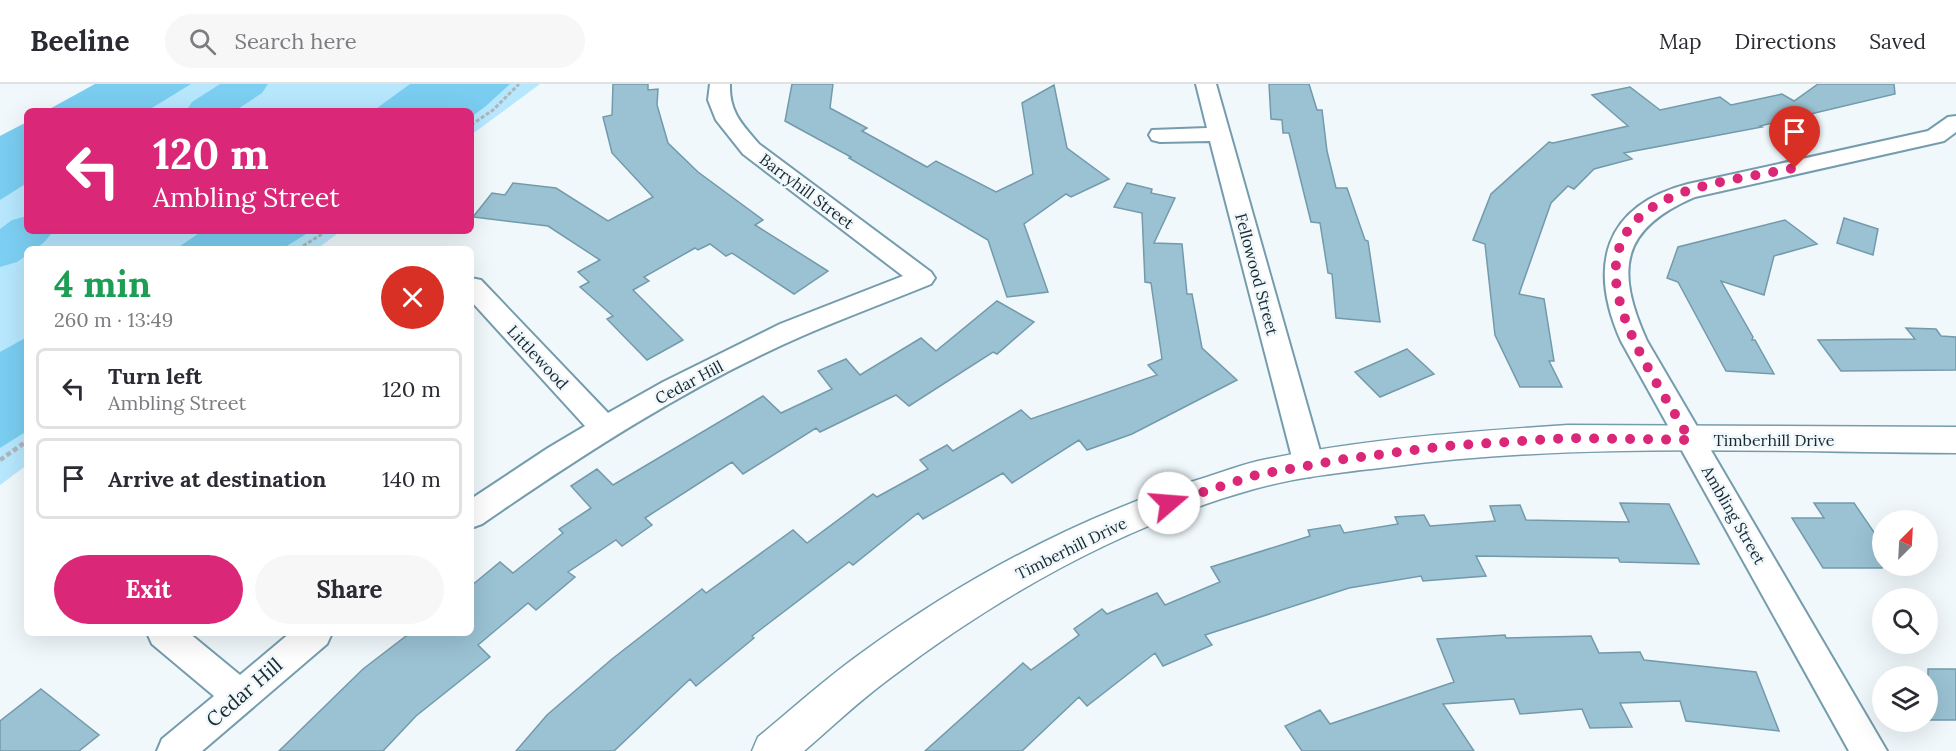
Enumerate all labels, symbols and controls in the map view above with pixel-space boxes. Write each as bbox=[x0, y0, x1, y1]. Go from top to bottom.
search box bbox=[165, 14, 585, 68]
text: Beeline bbox=[30, 23, 129, 59]
icon: search bbox=[186, 25, 219, 58]
text: Search here bbox=[234, 27, 357, 55]
text: Map bbox=[1659, 28, 1702, 55]
text: Directions bbox=[1735, 28, 1836, 55]
text: Saved bbox=[1869, 28, 1926, 55]
pin bbox=[1769, 106, 1820, 168]
icon: arrive bbox=[1778, 115, 1811, 148]
text: 120 m bbox=[153, 127, 269, 181]
icon: left bbox=[54, 132, 132, 210]
street label: Barryhill Street bbox=[756, 149, 859, 233]
text: Ambling Street bbox=[153, 180, 340, 214]
street label: Fellowood Street bbox=[1231, 211, 1283, 338]
text: 4 min bbox=[54, 261, 151, 307]
button: close bbox=[381, 266, 444, 329]
text: 260 m · 13:49 bbox=[54, 307, 173, 332]
street label: Littlewood bbox=[503, 321, 573, 394]
street label: Cedar Hill bbox=[651, 356, 727, 408]
text: Turn left bbox=[108, 362, 202, 390]
icon: left bbox=[57, 372, 90, 405]
text: 120 m bbox=[382, 375, 441, 403]
text: Ambling Street bbox=[108, 390, 246, 415]
street label: Timberhill Drive bbox=[1714, 430, 1835, 450]
street label: Ambling Street bbox=[1697, 461, 1771, 569]
icon: arrive bbox=[57, 462, 90, 495]
text: Arrive at destination bbox=[108, 465, 326, 493]
text: 140 m bbox=[382, 465, 441, 493]
position arrow bbox=[1137, 471, 1201, 535]
north arrow bbox=[1872, 510, 1938, 576]
map controls bbox=[1872, 510, 1938, 732]
street label: Timberhill Drive bbox=[1012, 512, 1130, 583]
button: Exit bbox=[54, 555, 243, 624]
button: Share bbox=[255, 555, 444, 624]
button: search bbox=[1872, 588, 1938, 654]
street label: Cedar Hill bbox=[201, 652, 287, 732]
button: layers bbox=[1872, 666, 1938, 732]

